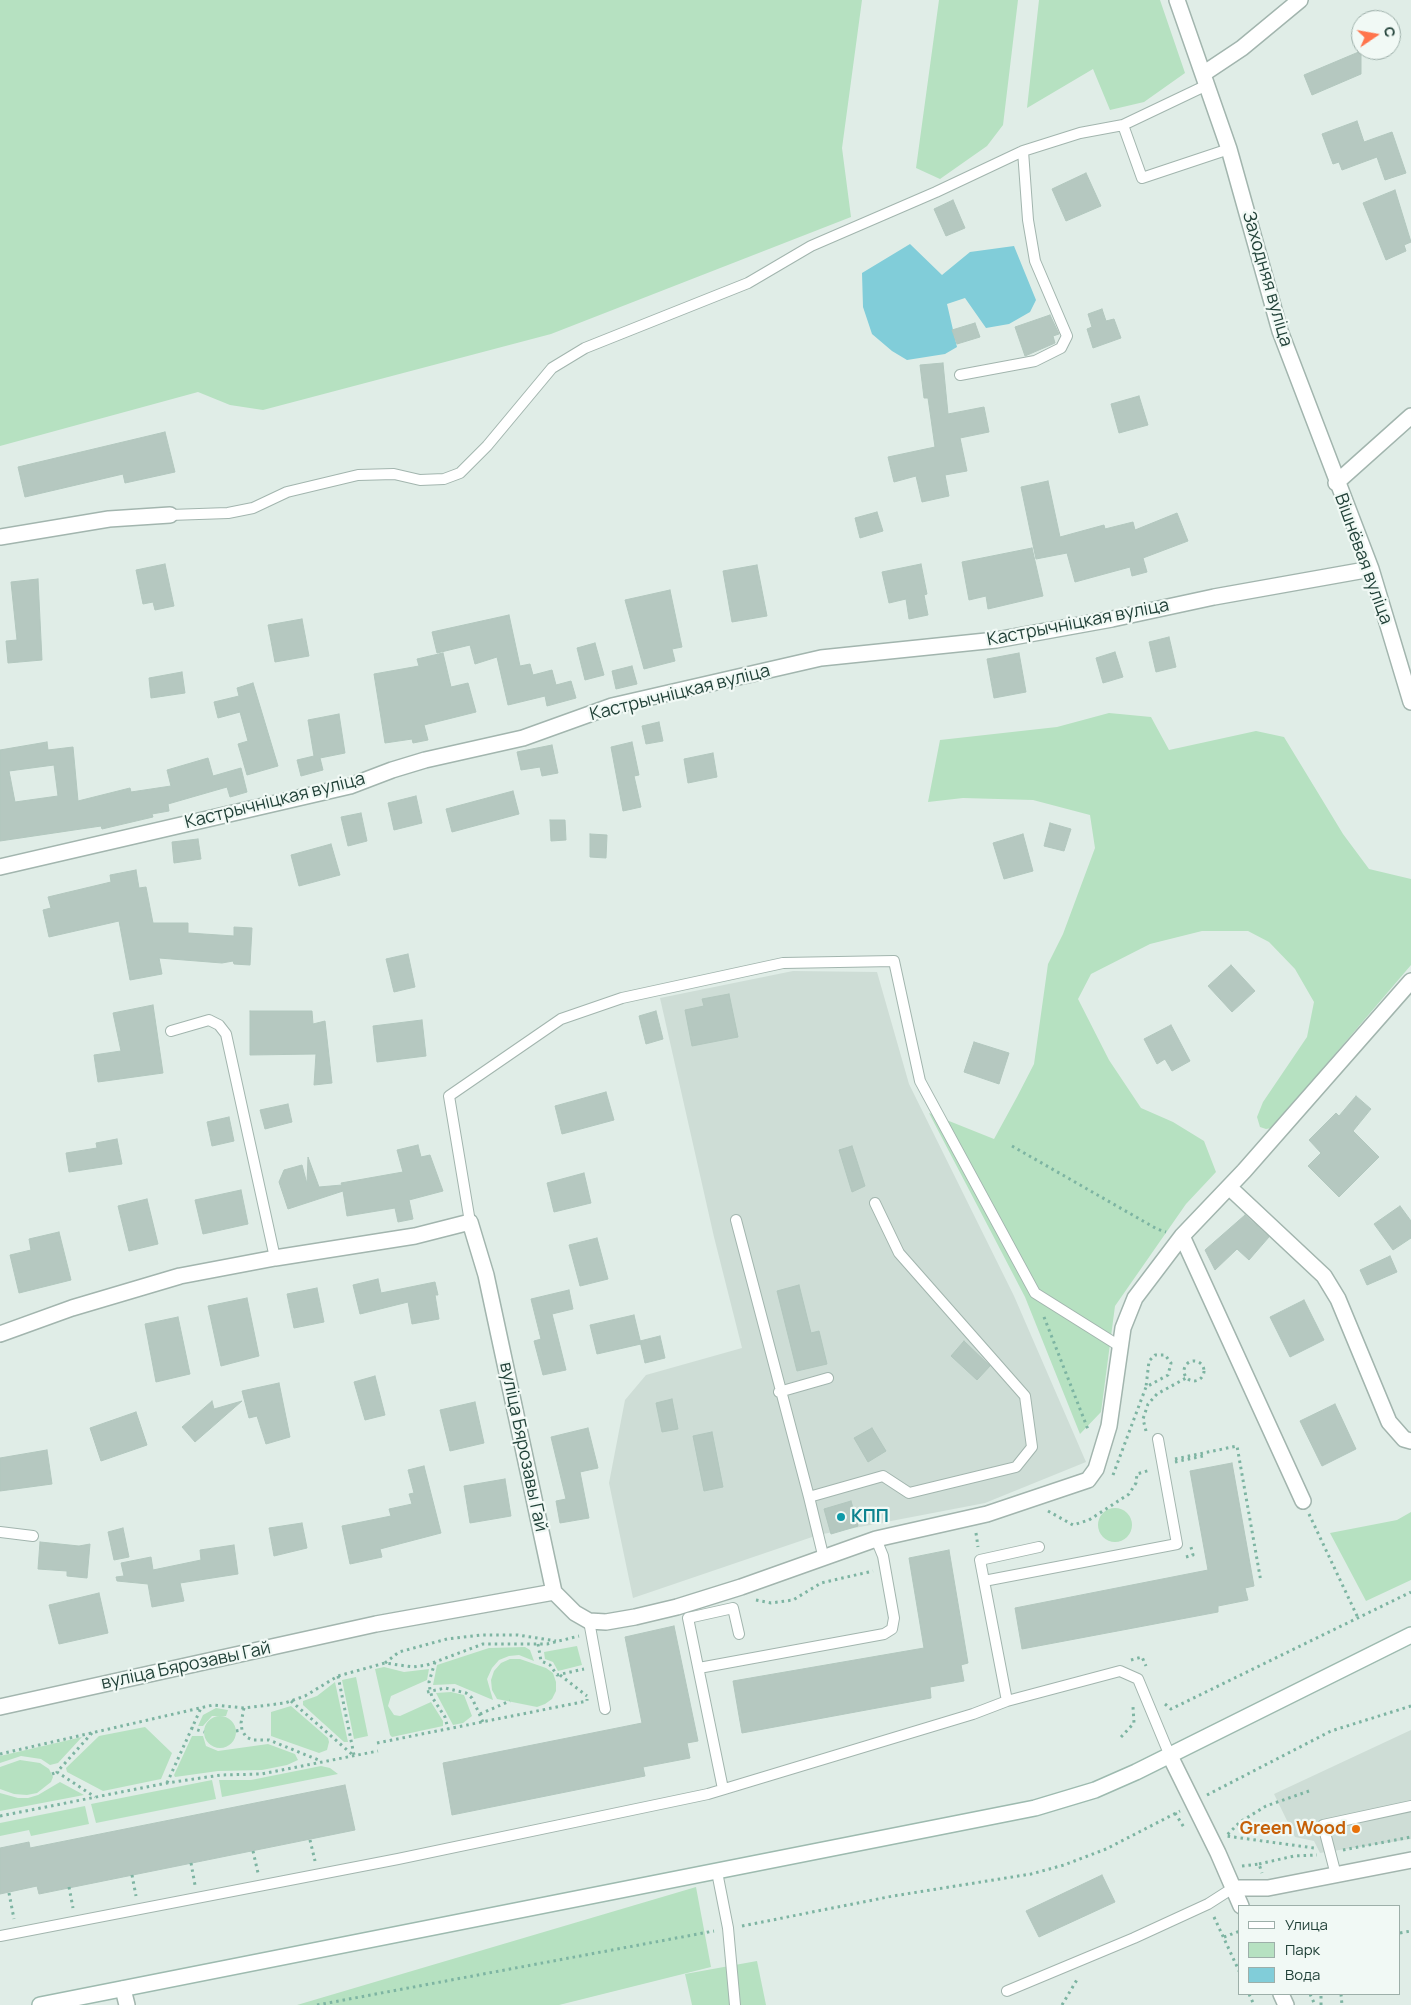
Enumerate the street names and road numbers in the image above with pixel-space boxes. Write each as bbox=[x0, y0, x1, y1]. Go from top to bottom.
street label: Заходняя вуліца bbox=[1237, 209, 1297, 349]
street label: Вішнёвая вуліца bbox=[1329, 491, 1397, 627]
street label: Кастрычніцкая вуліца bbox=[985, 595, 1171, 651]
street label: Кастрычніцкая вуліца bbox=[588, 660, 772, 726]
street label: Кастрычніцкая вуліца bbox=[183, 768, 367, 834]
street label: вуліца Бярозавы Гай bbox=[494, 1360, 552, 1534]
street label: вуліца Бярозавы Гай bbox=[99, 1637, 273, 1695]

